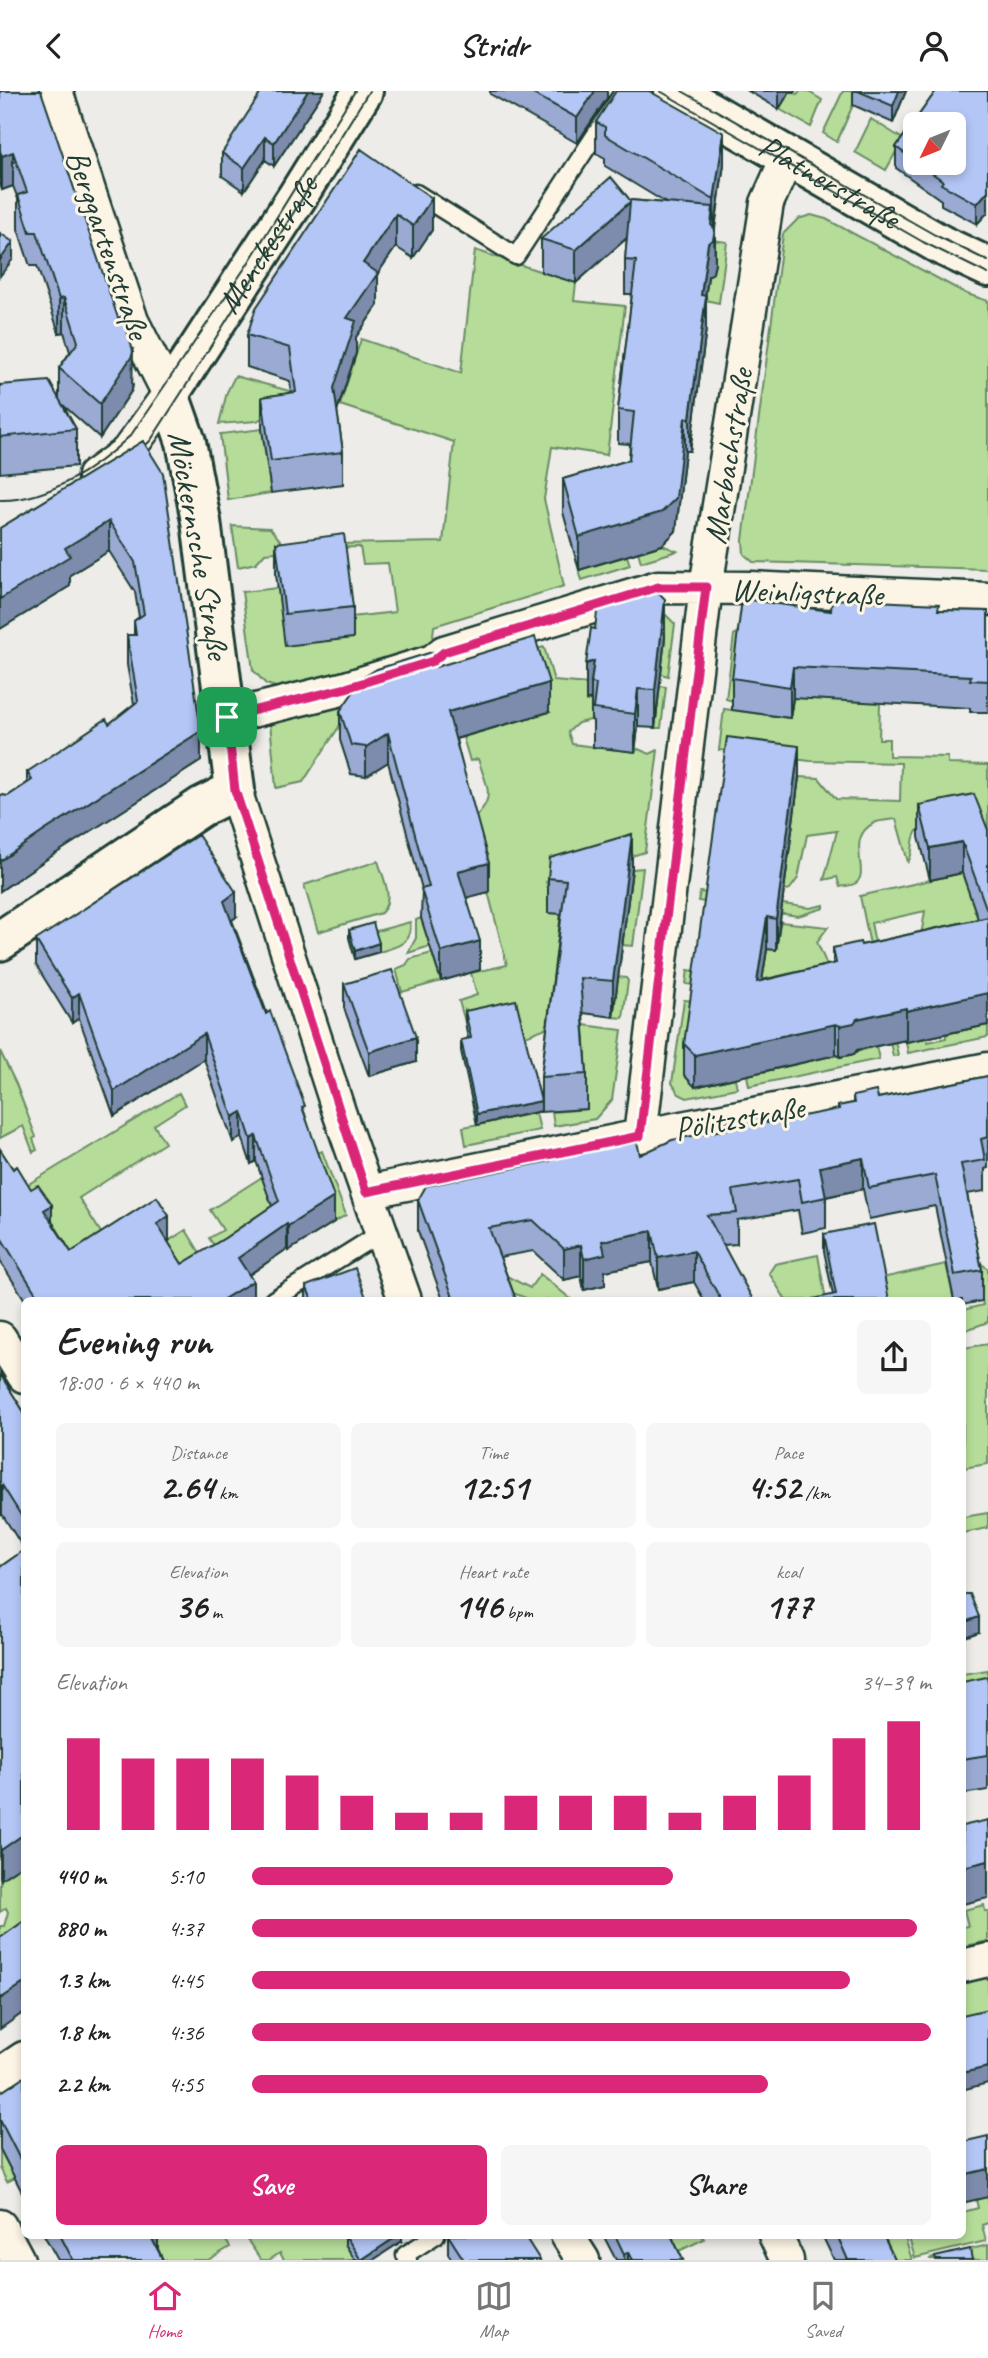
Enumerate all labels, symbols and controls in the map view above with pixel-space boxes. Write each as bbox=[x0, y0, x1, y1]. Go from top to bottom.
text: Stridr bbox=[459, 25, 529, 66]
icon: back bbox=[35, 27, 73, 65]
icon: person bbox=[915, 27, 953, 65]
north arrow bbox=[903, 112, 966, 175]
map controls bbox=[903, 112, 966, 175]
street label: Platnerstraße bbox=[752, 125, 909, 240]
street label: Berggartenstraße bbox=[56, 144, 161, 347]
street label: Menckestraße bbox=[207, 166, 328, 321]
street label: Marbachstraße bbox=[693, 363, 763, 547]
street label: Möckernsche Straße bbox=[158, 428, 240, 665]
street label: Weinligstraße bbox=[730, 568, 886, 616]
pin bbox=[197, 687, 257, 747]
icon: arrive bbox=[208, 698, 246, 736]
street label: Pölitzstraße bbox=[671, 1086, 810, 1150]
text: Evening run bbox=[56, 1318, 212, 1365]
button: share bbox=[857, 1320, 931, 1394]
text: 18:00 · 6 × 440 m bbox=[56, 1368, 199, 1397]
text: Distance bbox=[170, 1441, 227, 1465]
text: Time bbox=[479, 1441, 508, 1465]
text: Pace bbox=[774, 1441, 803, 1465]
text: 2.64 bbox=[159, 1465, 214, 1510]
text: 12:51 bbox=[459, 1465, 528, 1510]
text: 4:52 bbox=[747, 1465, 801, 1510]
text: km bbox=[214, 1481, 238, 1505]
text: /km bbox=[801, 1481, 830, 1505]
text: Elevation bbox=[169, 1560, 228, 1584]
text: Heart rate bbox=[459, 1560, 528, 1584]
text: kcal bbox=[776, 1560, 801, 1584]
text: 36 bbox=[175, 1584, 207, 1629]
text: 146 bbox=[454, 1584, 502, 1629]
text: 177 bbox=[765, 1584, 812, 1629]
text: m bbox=[207, 1600, 222, 1624]
text: bpm bbox=[502, 1600, 533, 1624]
text: Elevation bbox=[56, 1668, 127, 1697]
text: 34–39 m bbox=[861, 1668, 931, 1697]
text: 440 m bbox=[56, 1862, 106, 1891]
text: 5:10 bbox=[168, 1862, 204, 1891]
text: 880 m bbox=[56, 1914, 106, 1943]
text: 4:37 bbox=[168, 1914, 204, 1943]
text: 1.3 km bbox=[56, 1966, 110, 1995]
text: 4:45 bbox=[168, 1966, 204, 1995]
text: 1.8 km bbox=[56, 2018, 110, 2047]
text: 4:36 bbox=[168, 2018, 204, 2047]
text: 2.2 km bbox=[56, 2070, 110, 2099]
text: 4:55 bbox=[168, 2070, 204, 2099]
button: Save bbox=[56, 2145, 487, 2225]
button: Share bbox=[501, 2145, 931, 2225]
tab: Home bbox=[146, 2277, 184, 2343]
tab: Map bbox=[475, 2277, 513, 2343]
tab: Saved bbox=[804, 2277, 842, 2343]

